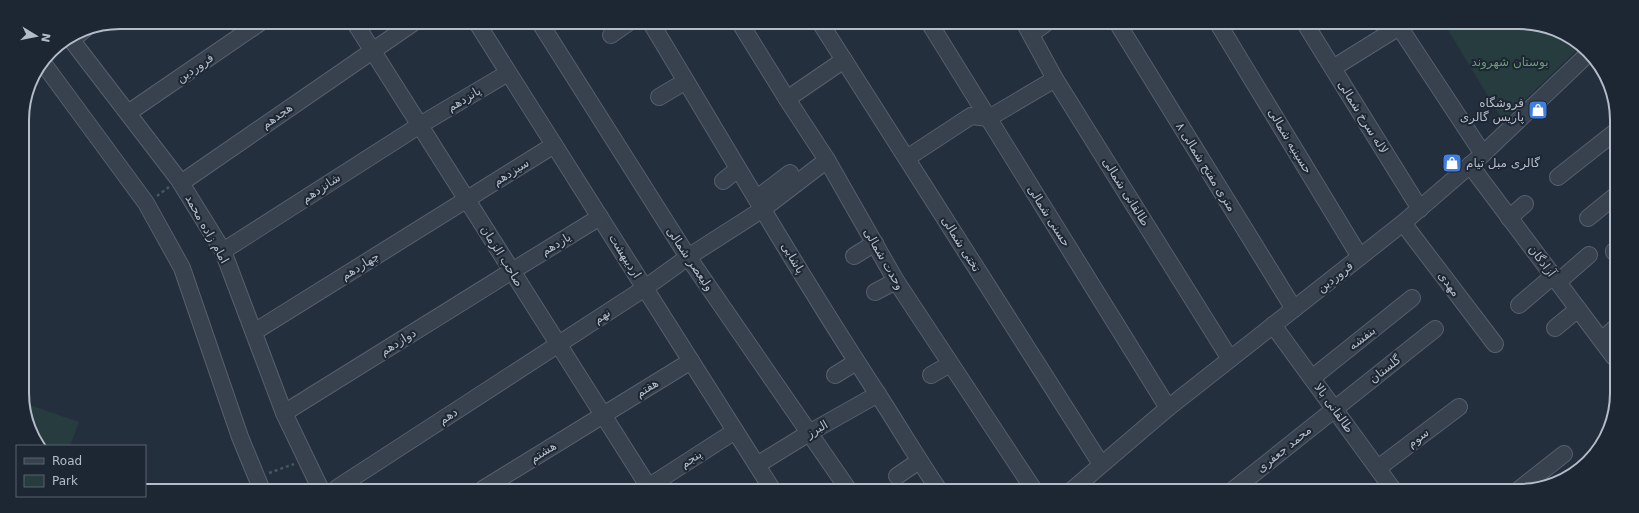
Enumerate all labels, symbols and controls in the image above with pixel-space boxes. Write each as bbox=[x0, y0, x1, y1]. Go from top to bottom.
north arrow bbox=[16, 16, 56, 56]
text: N bbox=[38, 32, 53, 43]
street label: فروردین bbox=[174, 51, 217, 86]
park label: بوستان شهروند bbox=[1471, 55, 1549, 70]
street label: لاله سرخ شمالی bbox=[1334, 78, 1391, 157]
street label: پانزدهم bbox=[445, 84, 484, 115]
place label: فروشگاه پاریس گالری bbox=[1460, 96, 1524, 125]
shop icon: فروشگاه پاریس گالری bbox=[1527, 99, 1549, 121]
street label: هجدهم bbox=[259, 100, 295, 132]
street label: حسینیه شمالی bbox=[1265, 106, 1315, 176]
street label: ۸ متری مفتح شمالی bbox=[1172, 120, 1239, 215]
shop icon: گالری مبل تیام bbox=[1441, 152, 1463, 174]
street label: سیزدهم bbox=[490, 155, 532, 189]
street label: طالقانی شمالی bbox=[1099, 155, 1153, 229]
place label: گالری مبل تیام bbox=[1466, 156, 1540, 171]
street label: شانزدهم bbox=[299, 170, 344, 207]
street label: حسنی شمالی bbox=[1025, 183, 1073, 249]
street label: امام زاده محمد bbox=[181, 192, 232, 266]
street label: تختی شمالی bbox=[938, 214, 984, 274]
street label: صاحب الزمان bbox=[477, 223, 526, 290]
street label: ولیعصر شمالی bbox=[663, 224, 716, 294]
street label: وحدت شمالی bbox=[860, 226, 907, 293]
street label: یازدهم bbox=[538, 230, 574, 259]
street label: اردیبهشت bbox=[605, 231, 644, 281]
street label: پاشایی bbox=[778, 240, 808, 276]
street label: آزادگان bbox=[1525, 242, 1560, 281]
street label: چهاردهم bbox=[338, 249, 382, 284]
street label: فروردین bbox=[1314, 259, 1356, 296]
street label: مهدی bbox=[1435, 269, 1463, 299]
street label: نهم bbox=[591, 306, 613, 326]
street label: بنفشه bbox=[1346, 323, 1378, 353]
street label: دوازدهم bbox=[377, 325, 419, 359]
street label: گلستان bbox=[1366, 352, 1404, 386]
street label: هفتم bbox=[633, 376, 661, 400]
street label: طالقانی بالا bbox=[1311, 381, 1357, 435]
street label: دهم bbox=[436, 405, 460, 427]
street label: البرز bbox=[803, 417, 831, 442]
street label: محمد جعفری bbox=[1254, 423, 1315, 476]
street label: سوم bbox=[1404, 425, 1432, 452]
street label: هشتم bbox=[527, 438, 559, 466]
legend bbox=[16, 445, 146, 497]
street label: پنجم bbox=[678, 447, 704, 471]
text: Road bbox=[52, 454, 82, 468]
text: Park bbox=[52, 474, 78, 488]

